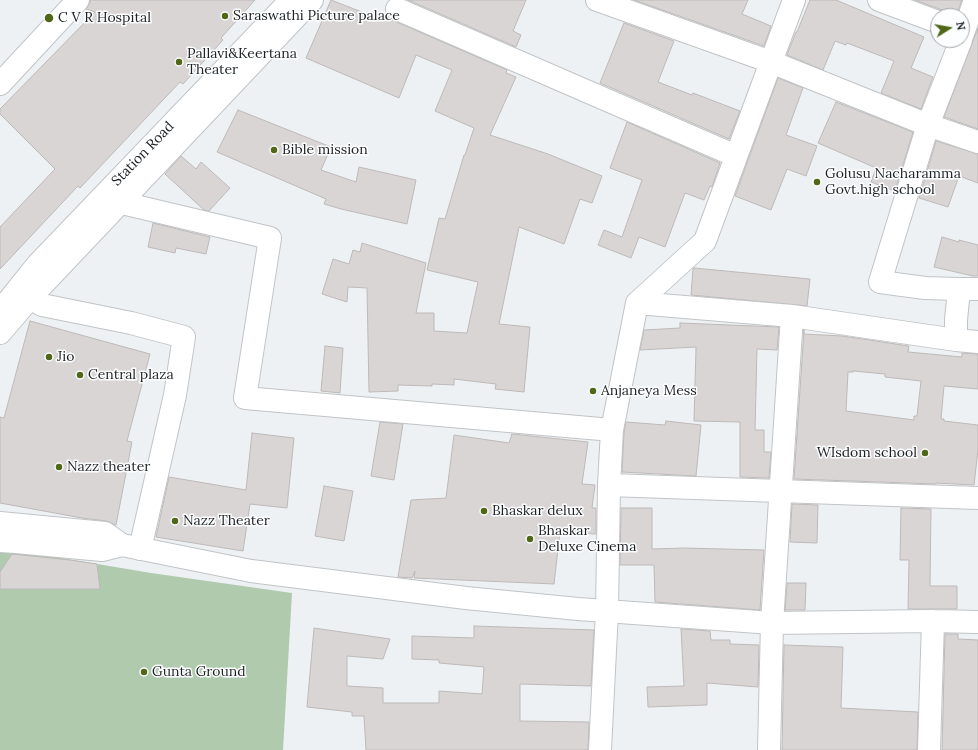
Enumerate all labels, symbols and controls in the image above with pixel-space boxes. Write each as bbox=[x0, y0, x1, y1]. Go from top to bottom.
place label: Saraswathi Picture palace bbox=[233, 8, 400, 24]
north arrow bbox=[930, 8, 970, 48]
place label: C V R Hospital bbox=[58, 10, 151, 26]
marker: Saraswathi Picture palace bbox=[220, 11, 230, 21]
marker: C V R Hospital bbox=[43, 12, 55, 24]
text: N bbox=[953, 20, 968, 31]
place label: Pallavi&Keertana Theater bbox=[187, 46, 297, 78]
marker: Pallavi&Keertana Theater bbox=[174, 57, 184, 67]
street label: Station Road bbox=[108, 118, 178, 190]
place label: Bible mission bbox=[282, 142, 368, 158]
marker: Bible mission bbox=[269, 145, 279, 155]
place label: Golusu Nacharamma Govt.high school bbox=[825, 166, 961, 198]
marker: Golusu Nacharamma Govt.high school bbox=[812, 177, 822, 187]
place label: Jio bbox=[57, 349, 74, 365]
marker: Jio bbox=[44, 352, 54, 362]
place label: Central plaza bbox=[88, 367, 174, 383]
marker: Central plaza bbox=[75, 370, 85, 380]
place label: Anjaneya Mess bbox=[601, 383, 697, 399]
marker: Anjaneya Mess bbox=[588, 386, 598, 396]
place label: WIsdom school bbox=[817, 445, 917, 461]
marker: WIsdom school bbox=[920, 448, 930, 458]
place label: Nazz theater bbox=[67, 459, 150, 475]
marker: Nazz theater bbox=[54, 462, 64, 472]
place label: Bhaskar delux bbox=[492, 503, 583, 519]
marker: Bhaskar delux bbox=[479, 506, 489, 516]
place label: Nazz Theater bbox=[183, 513, 270, 529]
marker: Nazz Theater bbox=[170, 516, 180, 526]
place label: Bhaskar Deluxe Cinema bbox=[538, 523, 636, 556]
marker: Bhaskar Deluxe Cinema bbox=[525, 534, 535, 544]
place label: Gunta Ground bbox=[152, 664, 246, 680]
marker: Gunta Ground bbox=[139, 667, 149, 677]

